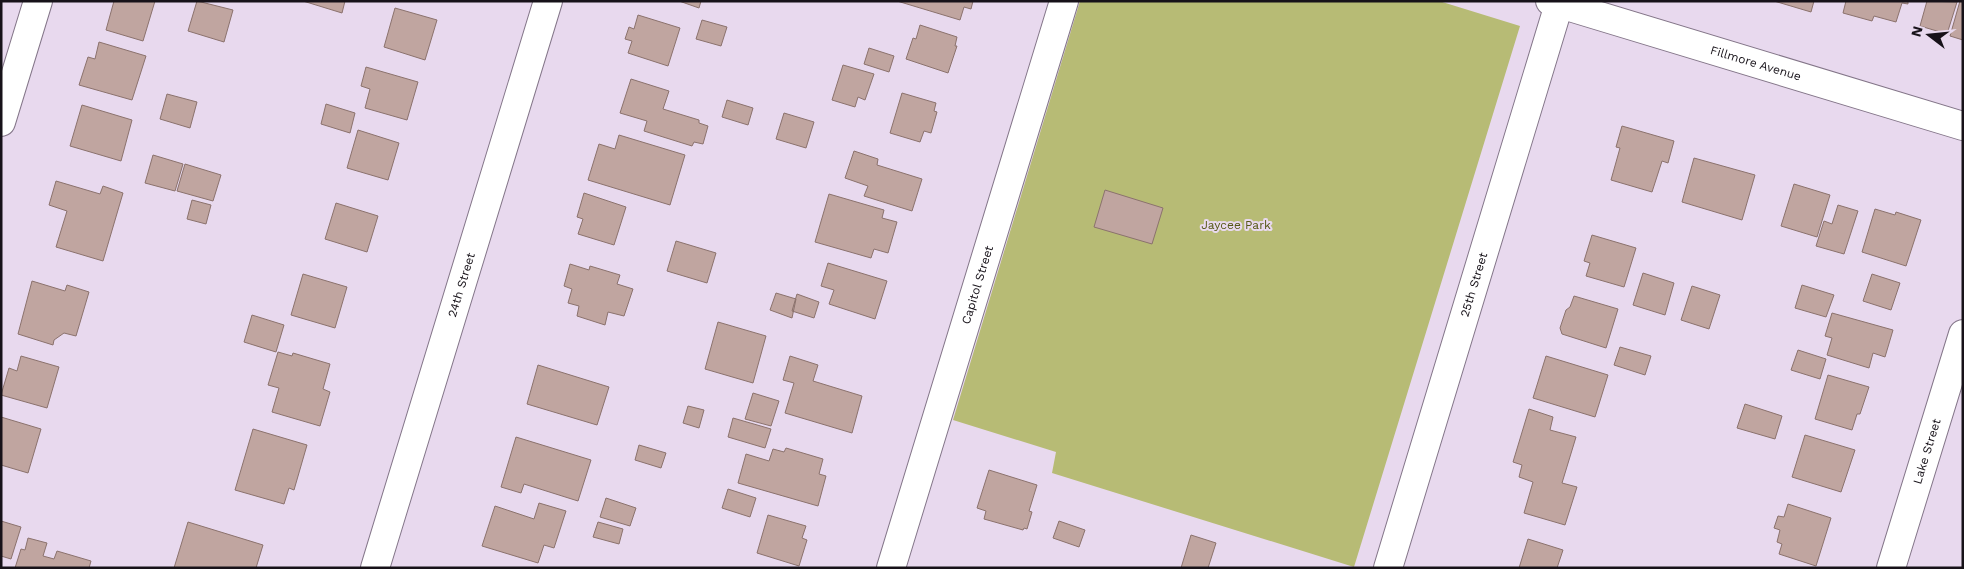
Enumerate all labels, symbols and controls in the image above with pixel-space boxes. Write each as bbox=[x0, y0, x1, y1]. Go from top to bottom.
north arrow bbox=[1904, 10, 1954, 60]
text: N bbox=[1907, 24, 1926, 39]
street label: Fillmore Avenue bbox=[1709, 43, 1803, 84]
park label: Jaycee Park bbox=[1201, 218, 1271, 232]
street label: Capitol Street bbox=[959, 244, 996, 326]
street label: 24th Street bbox=[445, 251, 478, 319]
street label: 25th Street bbox=[1458, 251, 1490, 319]
street label: Lake Street bbox=[1910, 417, 1944, 486]

